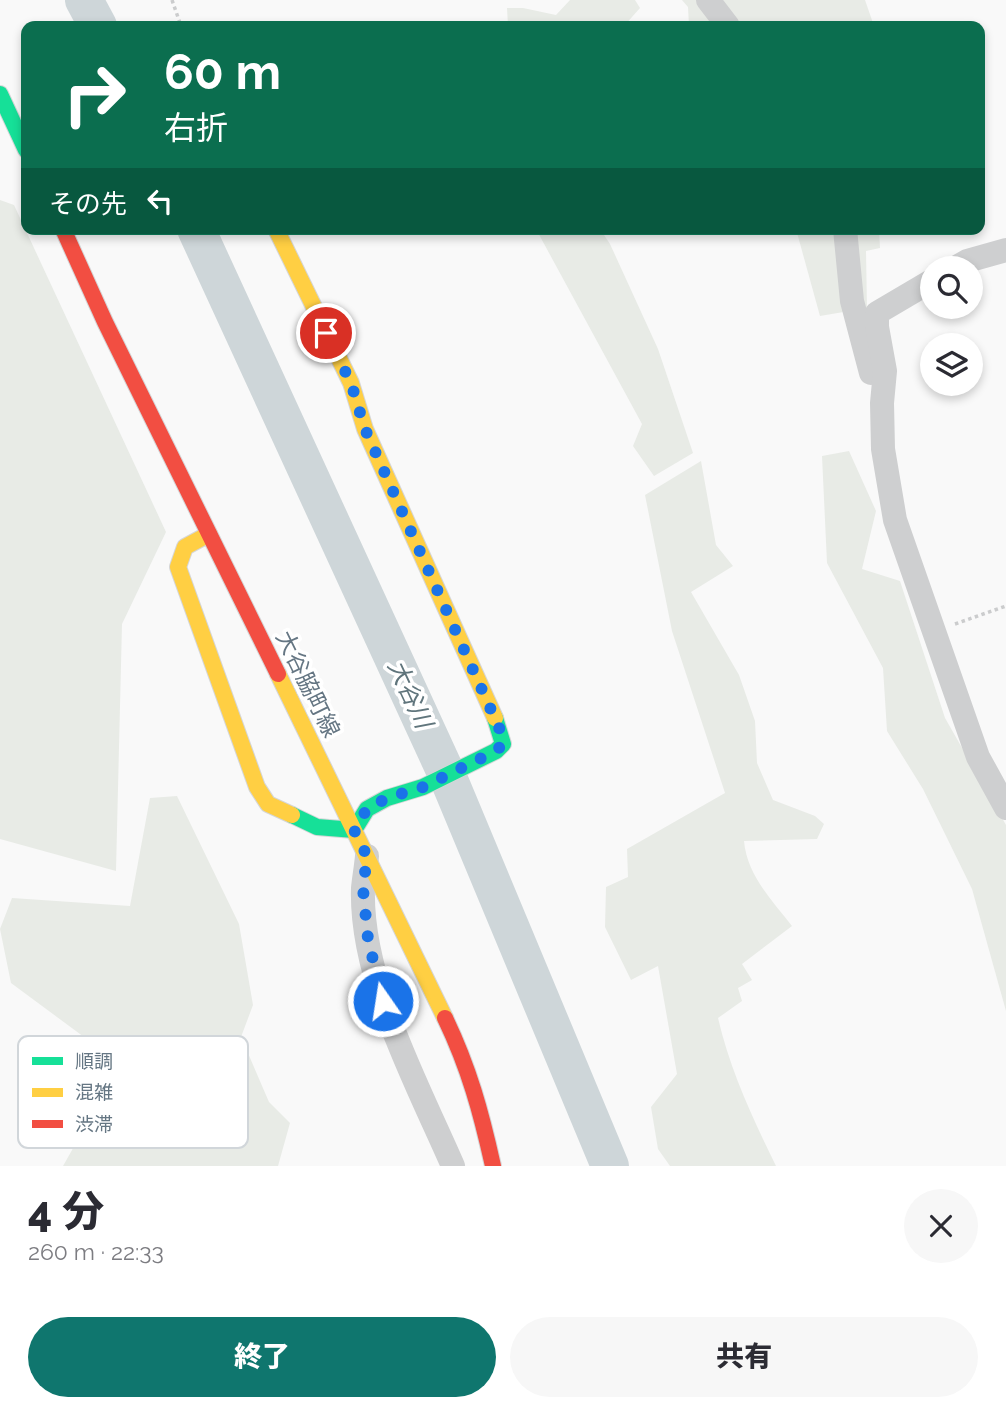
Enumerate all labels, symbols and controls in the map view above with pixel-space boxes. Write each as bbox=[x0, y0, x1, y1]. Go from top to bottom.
text: 60 m bbox=[164, 43, 281, 100]
icon: right bbox=[49, 49, 140, 140]
text: 右折 bbox=[164, 109, 228, 146]
icon: left bbox=[141, 182, 179, 220]
text: その先 bbox=[49, 189, 127, 219]
map controls bbox=[920, 256, 983, 396]
button: search bbox=[920, 256, 983, 319]
pin bbox=[296, 303, 356, 363]
icon: arrive bbox=[307, 314, 345, 352]
button: layers bbox=[920, 333, 983, 396]
street label: 大谷脇町線 bbox=[271, 626, 346, 741]
water label: 大谷川 bbox=[382, 655, 440, 735]
position arrow bbox=[346, 964, 420, 1038]
legend bbox=[18, 1036, 248, 1148]
text: 順調 bbox=[75, 1050, 113, 1072]
text: 混雑 bbox=[75, 1081, 113, 1103]
text: 渋滞 bbox=[75, 1113, 113, 1135]
text: 4 分 bbox=[28, 1187, 104, 1236]
button: close bbox=[904, 1189, 978, 1263]
text: 260 m · 22:33 bbox=[28, 1238, 164, 1265]
button: 終了 bbox=[28, 1317, 496, 1397]
button: 共有 bbox=[510, 1317, 978, 1397]

